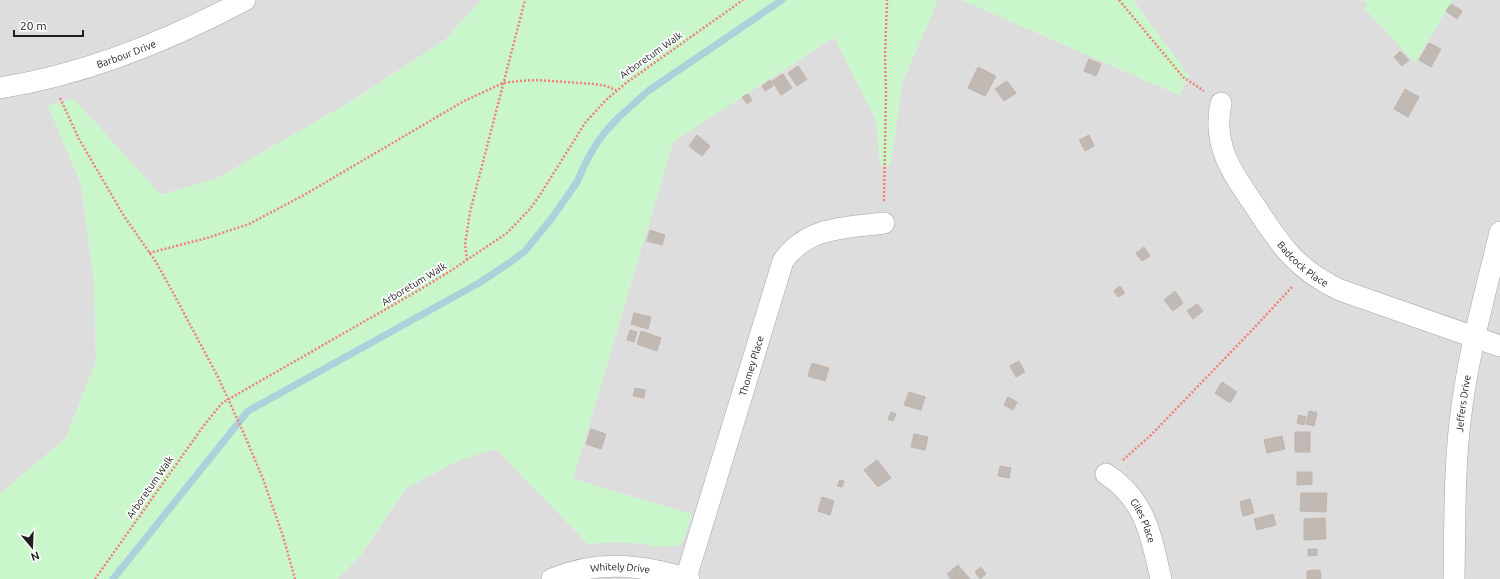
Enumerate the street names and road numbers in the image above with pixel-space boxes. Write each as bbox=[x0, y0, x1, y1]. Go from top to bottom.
street label: Arboretum Walk bbox=[618, 29, 684, 81]
street label: Barbour Drive bbox=[95, 38, 158, 70]
street label: Badcock Place bbox=[1275, 239, 1330, 288]
street label: Arboretum Walk bbox=[380, 260, 448, 308]
street label: Thomey Place bbox=[737, 334, 765, 397]
street label: Jeffers Drive bbox=[1453, 374, 1472, 433]
street label: Arboretum Walk bbox=[124, 454, 176, 520]
street label: Giles Place bbox=[1129, 496, 1158, 544]
street label: Whitely Drive bbox=[590, 561, 651, 575]

